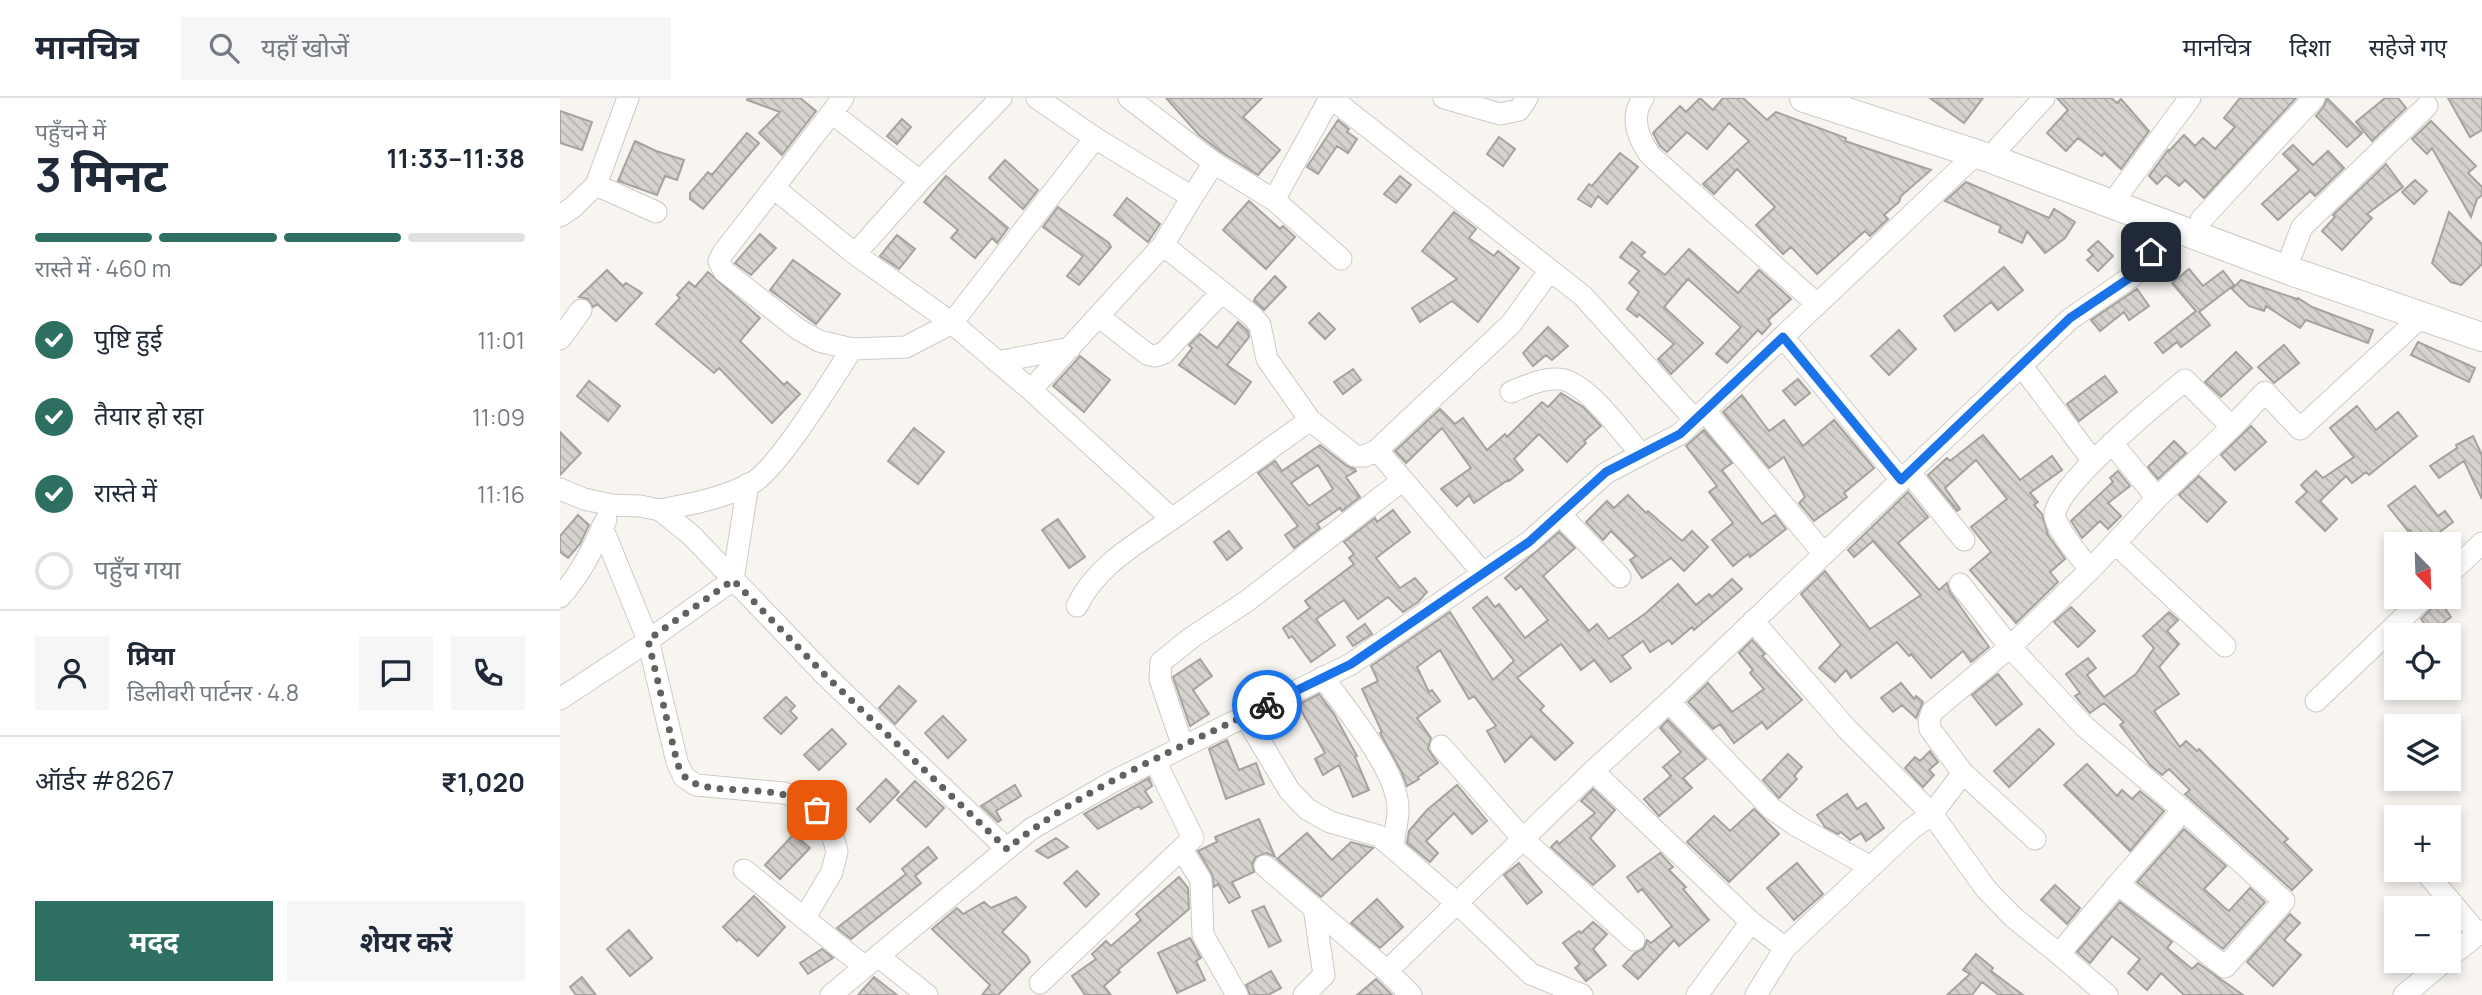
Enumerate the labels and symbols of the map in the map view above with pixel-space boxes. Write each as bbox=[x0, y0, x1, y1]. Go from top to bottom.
pin bbox=[2121, 222, 2181, 282]
north arrow bbox=[2384, 532, 2460, 609]
courier bbox=[1232, 670, 1302, 740]
pin bbox=[787, 780, 847, 840]

